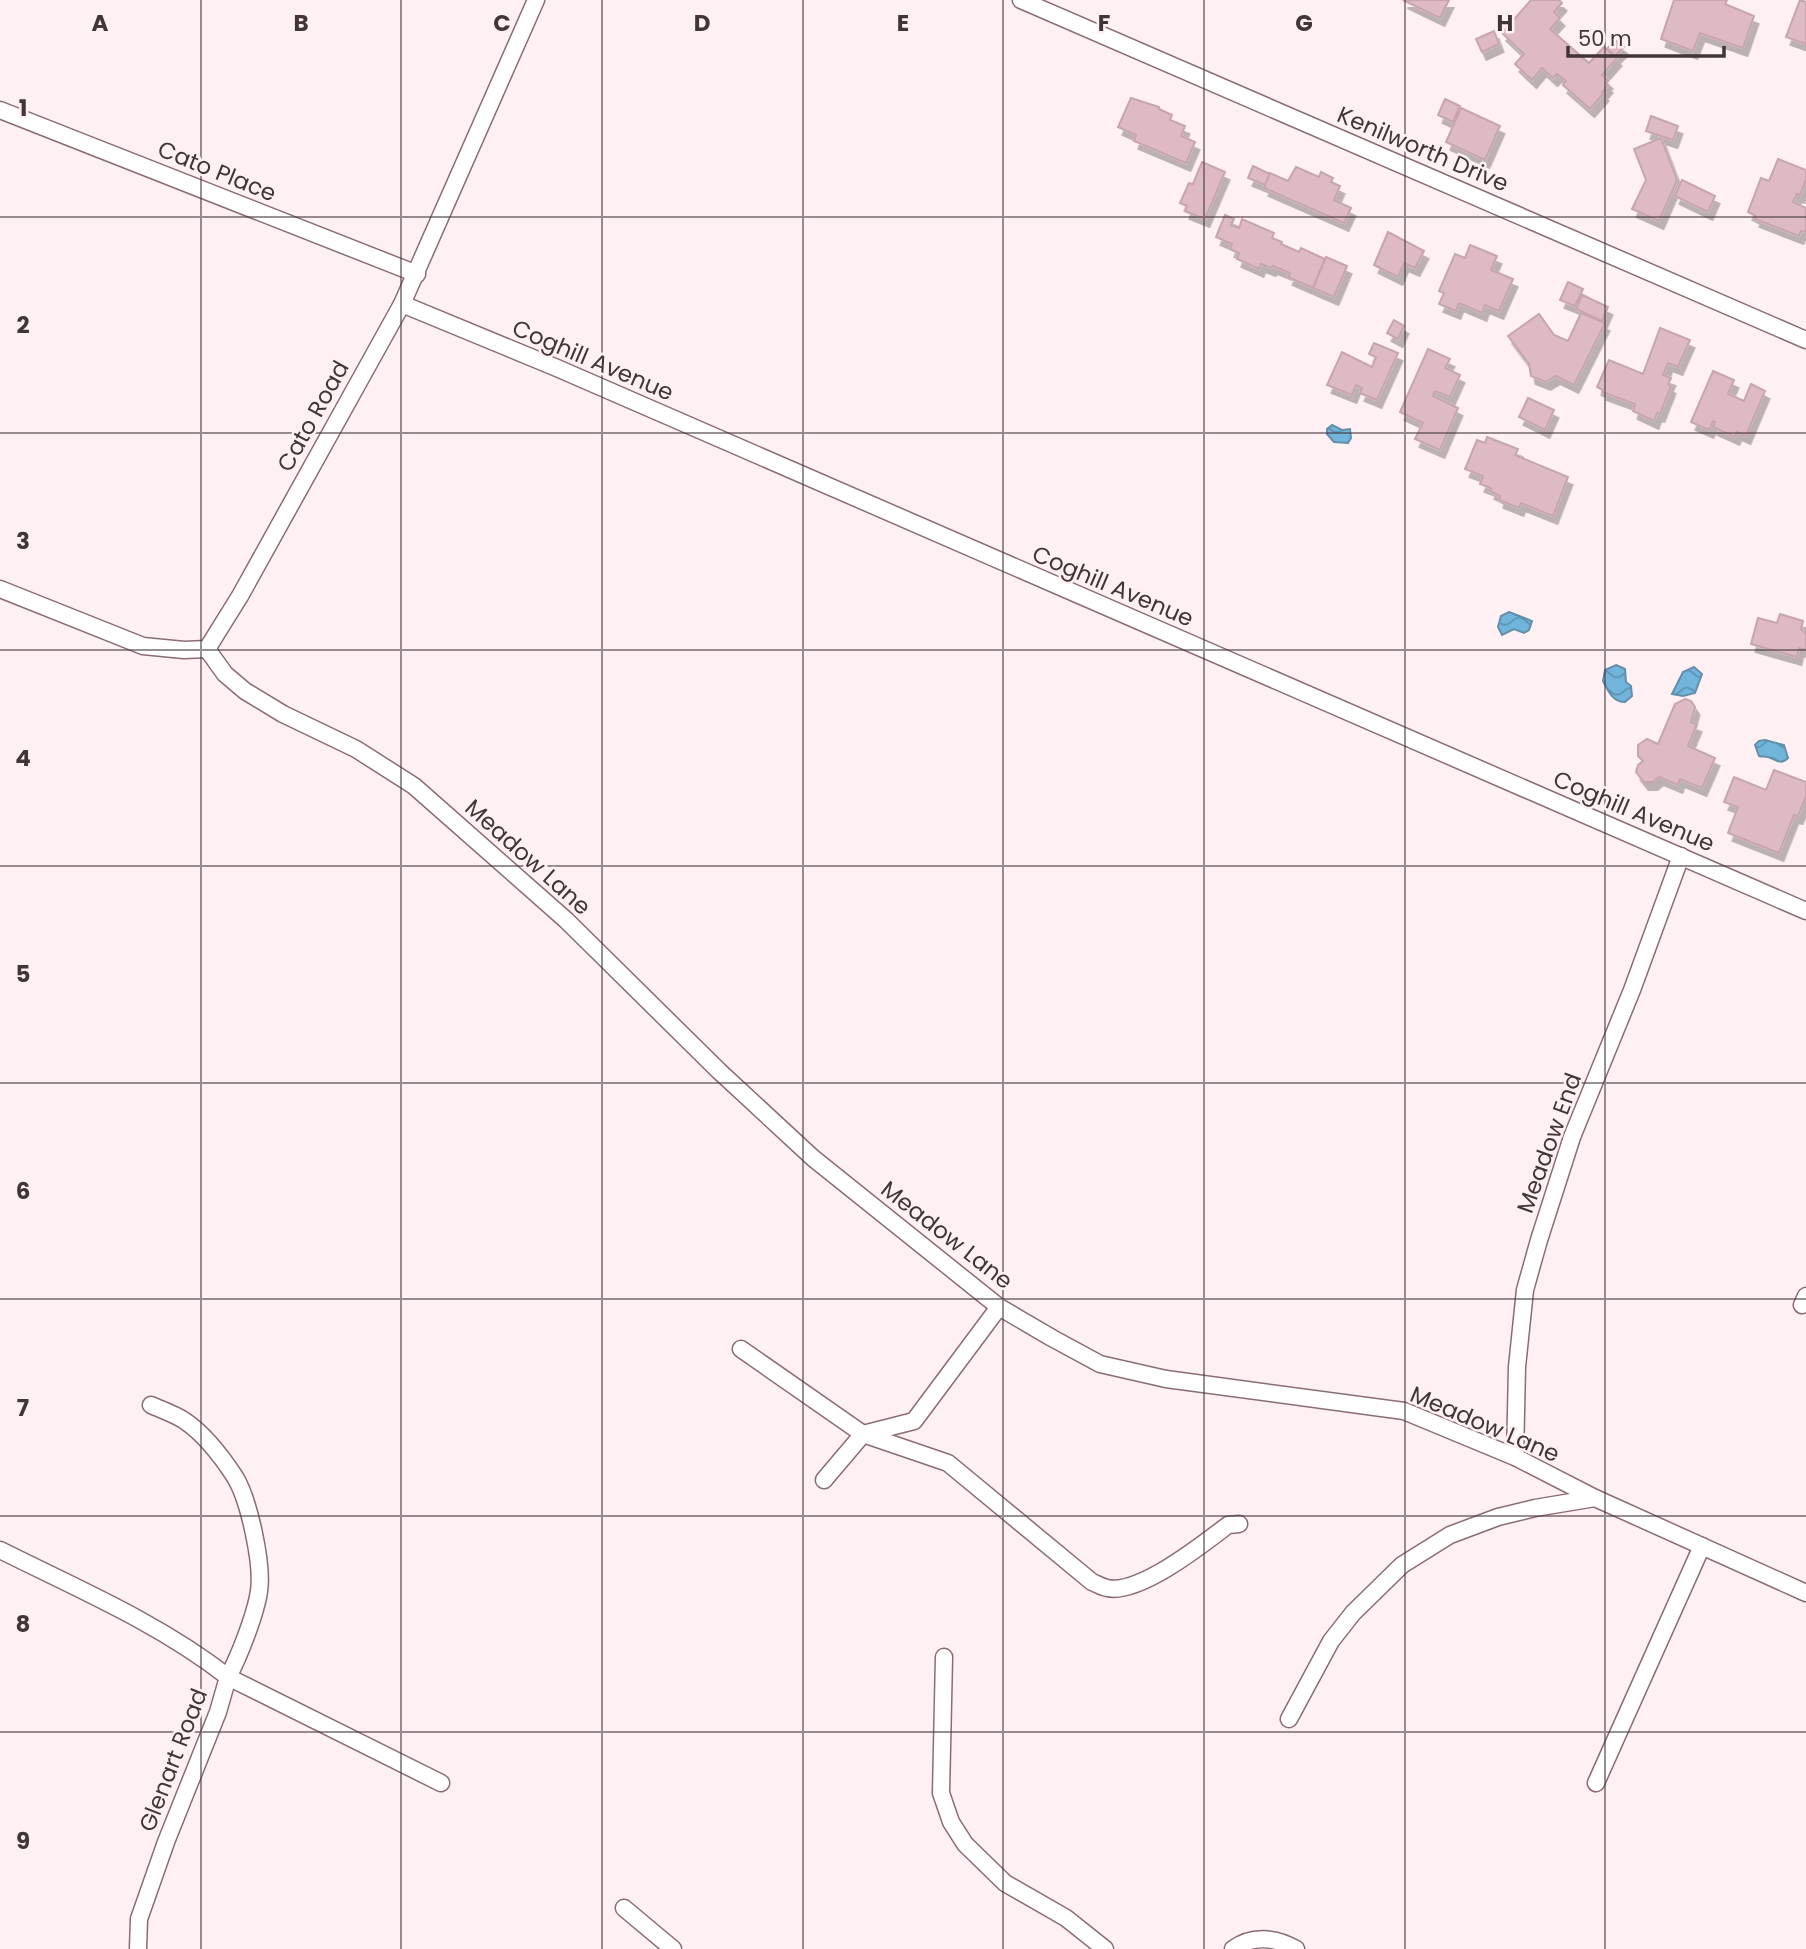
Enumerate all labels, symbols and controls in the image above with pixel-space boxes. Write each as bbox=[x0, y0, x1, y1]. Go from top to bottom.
text: A bbox=[92, 7, 109, 39]
text: B bbox=[293, 7, 309, 39]
text: C bbox=[493, 7, 511, 39]
text: D bbox=[694, 7, 710, 39]
text: E bbox=[897, 7, 909, 39]
text: F bbox=[1098, 7, 1110, 39]
text: G bbox=[1295, 7, 1313, 39]
text: H bbox=[1497, 7, 1513, 39]
scale bar bbox=[1568, 14, 1724, 58]
text: 50 m bbox=[1578, 24, 1632, 53]
text: 1 bbox=[19, 92, 27, 124]
street label: Kenilworth Drive bbox=[1332, 98, 1514, 200]
street label: Cato Place bbox=[153, 133, 281, 209]
text: 2 bbox=[16, 309, 30, 341]
street label: Coghill Avenue bbox=[507, 312, 679, 408]
street label: Cato Road bbox=[269, 355, 357, 477]
text: 3 bbox=[16, 525, 30, 557]
street label: Coghill Avenue bbox=[1027, 538, 1199, 634]
text: 4 bbox=[15, 742, 31, 774]
street label: Coghill Avenue bbox=[1548, 763, 1720, 859]
street label: Meadow Lane bbox=[458, 792, 598, 922]
text: 5 bbox=[16, 958, 30, 990]
street label: Meadow End bbox=[1509, 1068, 1589, 1218]
street label: Meadow Lane bbox=[874, 1173, 1020, 1297]
text: 6 bbox=[16, 1175, 30, 1207]
street label: Meadow Lane bbox=[1405, 1378, 1565, 1470]
text: 7 bbox=[17, 1392, 29, 1424]
text: 8 bbox=[16, 1608, 30, 1640]
street label: Glenart Road bbox=[131, 1684, 215, 1836]
text: 9 bbox=[16, 1825, 30, 1857]

